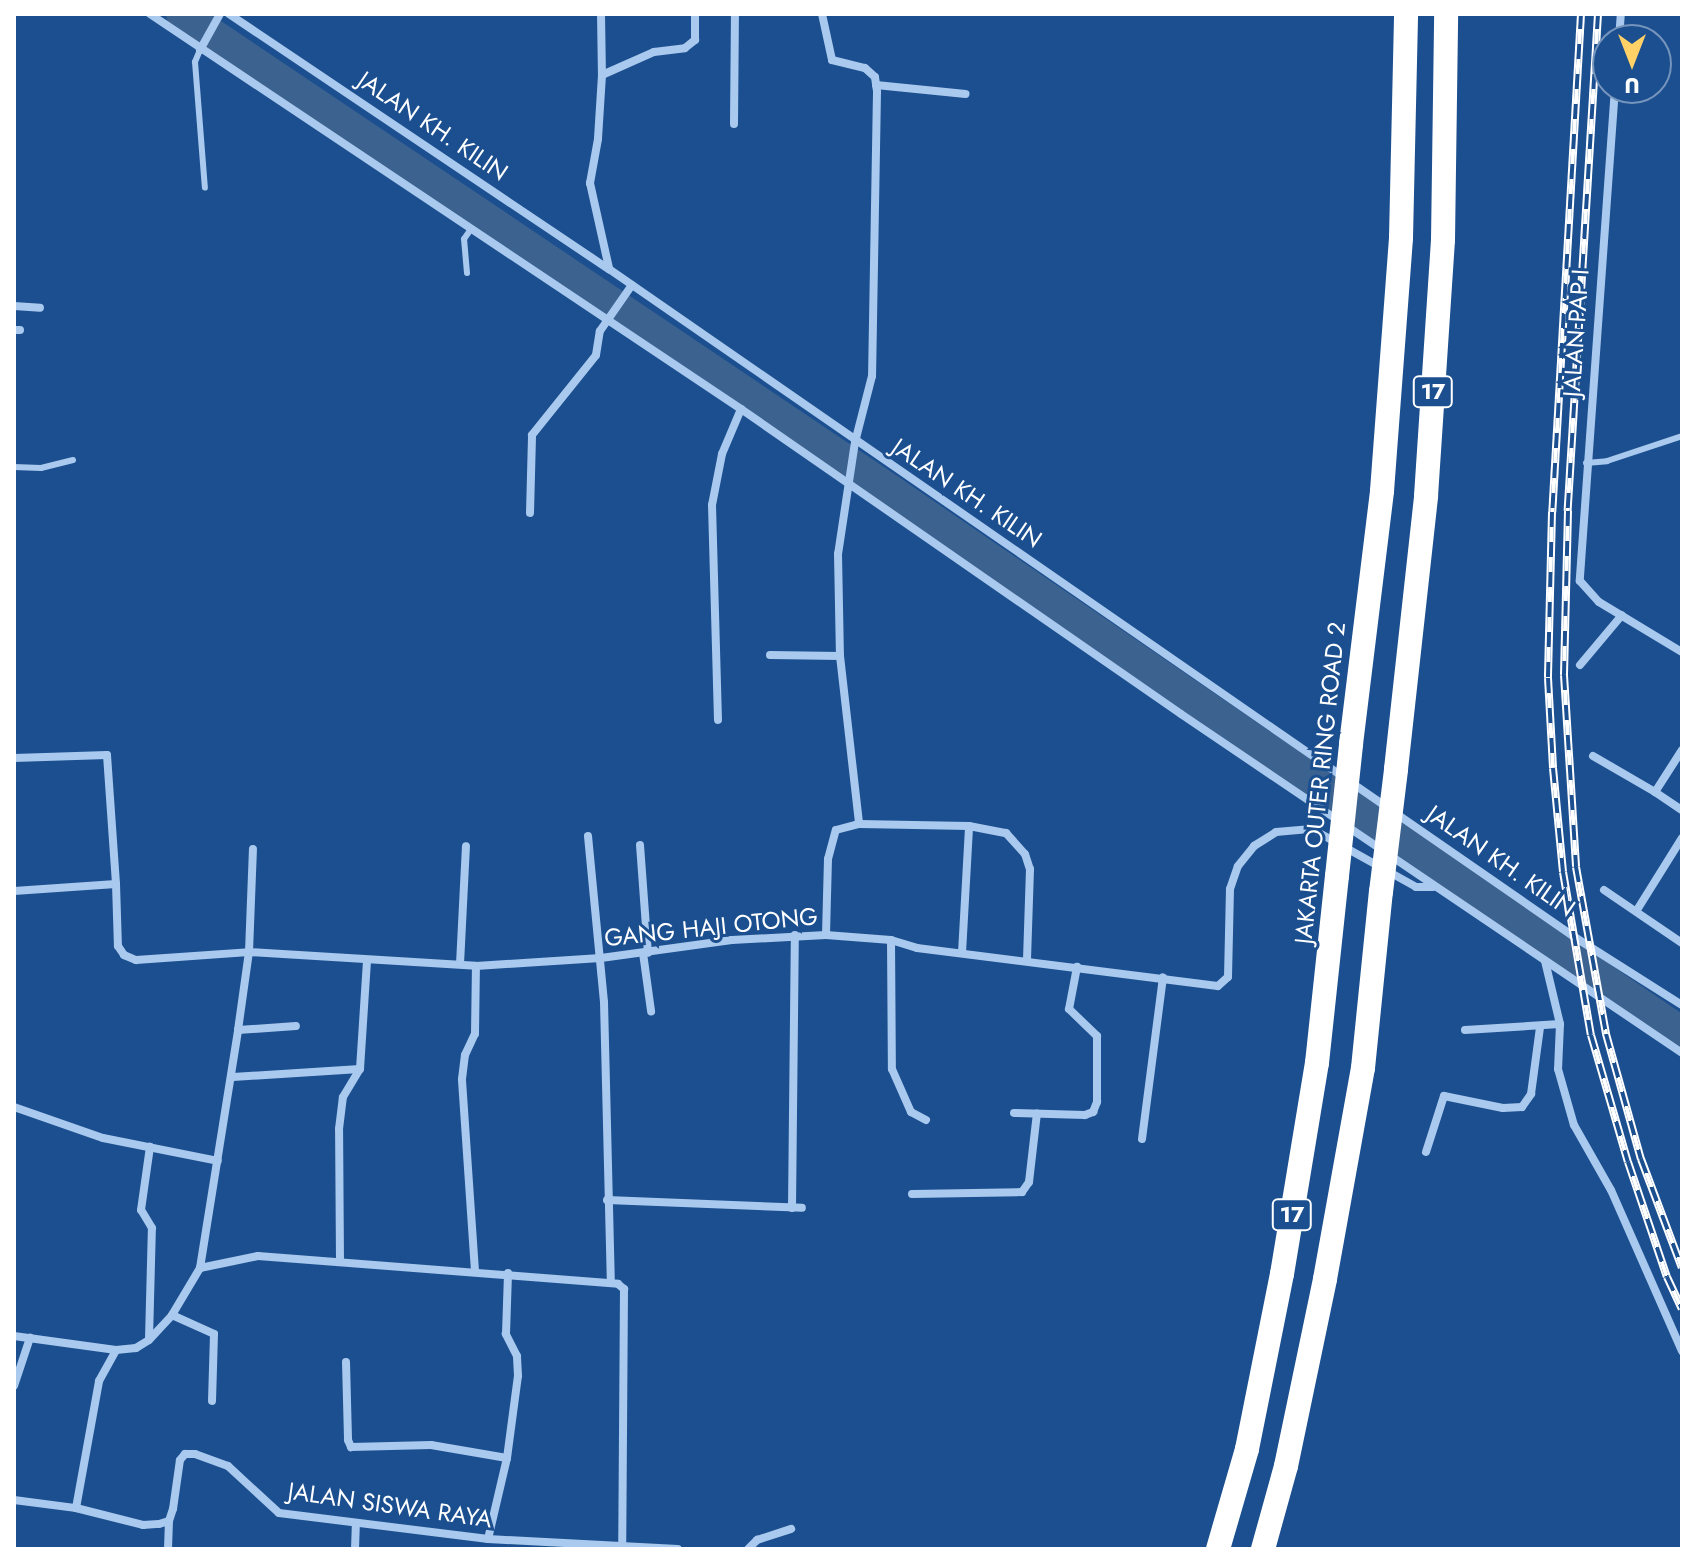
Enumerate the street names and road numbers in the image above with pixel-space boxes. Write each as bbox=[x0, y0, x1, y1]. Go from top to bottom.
street label: JALAN KH. KILIN bbox=[353, 65, 513, 187]
street label: JALAN PAP I bbox=[1557, 268, 1595, 398]
road number: 17 bbox=[1411, 374, 1455, 410]
street label: JALAN KH. KILIN bbox=[887, 432, 1047, 554]
street label: JAKARTA OUTER RING ROAD 2 bbox=[1289, 621, 1351, 945]
street label: JALAN KH. KILIN bbox=[1421, 799, 1581, 923]
street label: GANG HAJI OTONG bbox=[603, 901, 819, 953]
road number: 17 bbox=[1270, 1197, 1314, 1233]
street label: JALAN SISWA RAYA bbox=[286, 1476, 494, 1534]

